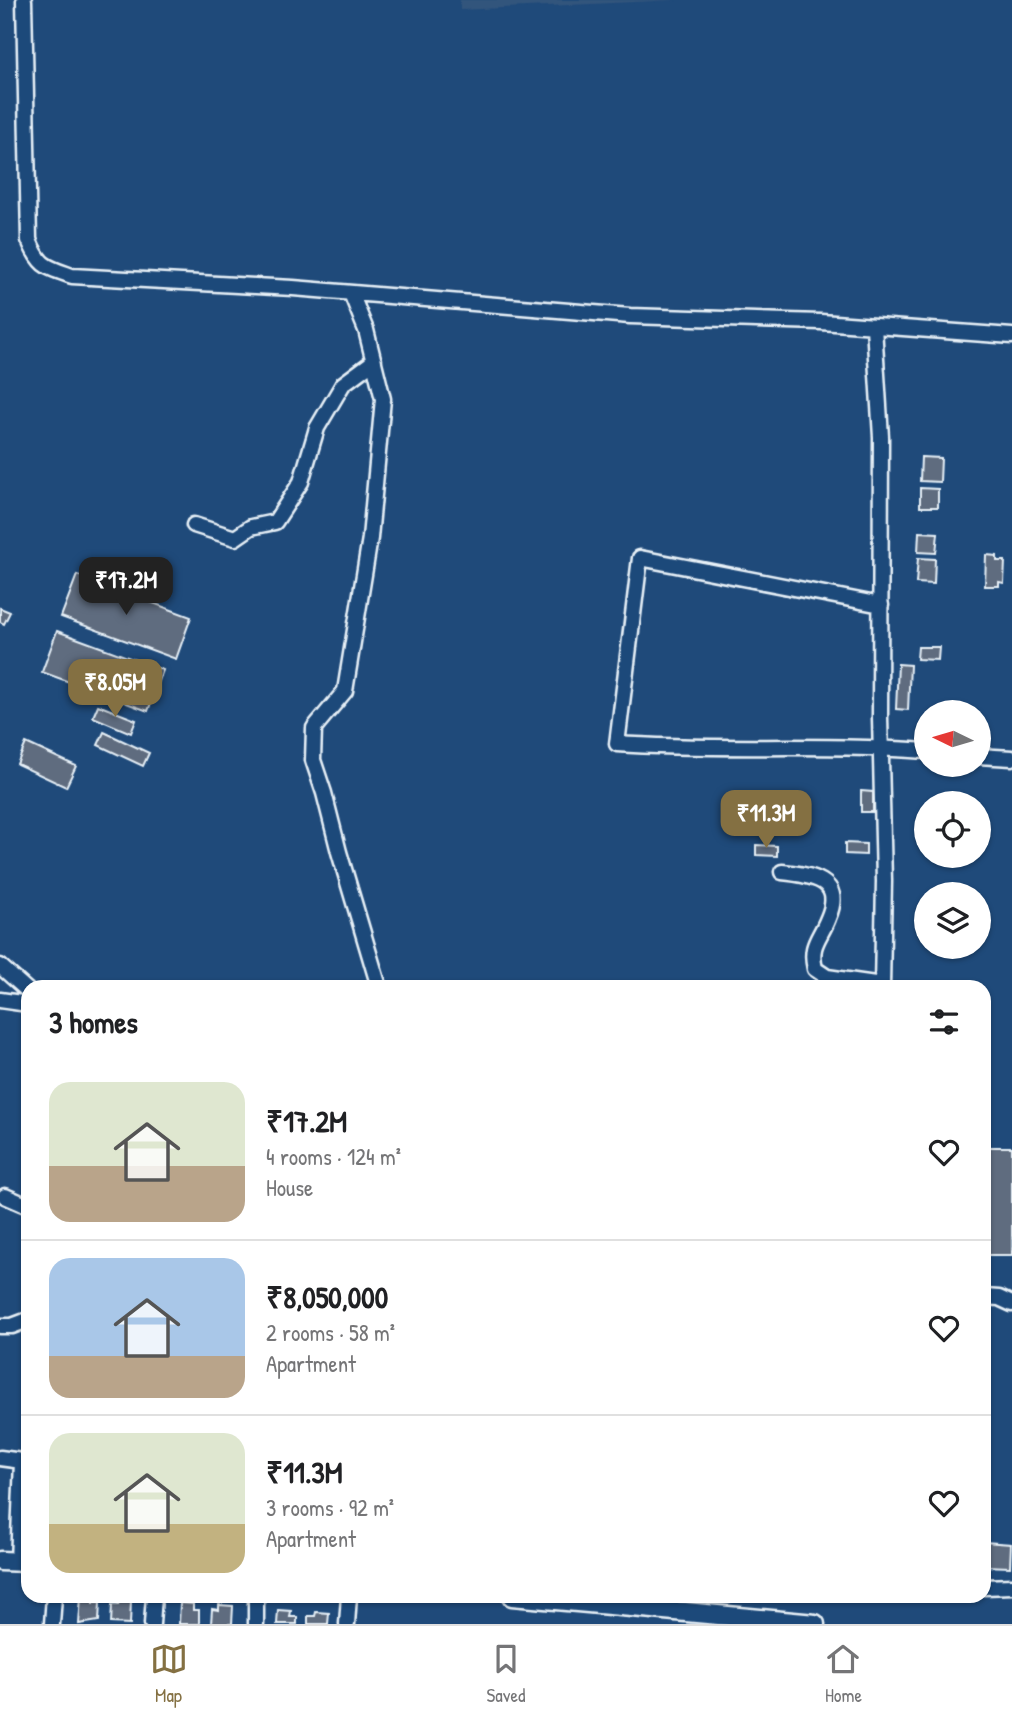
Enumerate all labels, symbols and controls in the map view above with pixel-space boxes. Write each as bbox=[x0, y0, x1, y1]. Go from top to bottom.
pin: ₹17.2M bbox=[69, 558, 183, 617]
text: ₹17.2M bbox=[95, 564, 157, 595]
pin: ₹8.05M bbox=[58, 660, 172, 719]
text: ₹8.05M bbox=[84, 666, 146, 697]
north arrow bbox=[914, 700, 990, 777]
map controls bbox=[914, 700, 991, 959]
pin: ₹11.3M bbox=[709, 790, 823, 850]
button: locate bbox=[914, 791, 991, 868]
text: ₹11.3M bbox=[737, 797, 795, 828]
button: layers bbox=[914, 882, 991, 959]
text: 3 homes bbox=[49, 1002, 138, 1042]
icon: filters bbox=[925, 1003, 963, 1041]
text: ₹17.2M bbox=[266, 1101, 347, 1141]
icon: home bbox=[105, 1110, 189, 1194]
icon: heart bbox=[925, 1133, 963, 1171]
text: 4 rooms · 124 m² bbox=[266, 1141, 401, 1172]
text: House bbox=[266, 1172, 313, 1203]
text: ₹8,050,000 bbox=[266, 1277, 388, 1317]
icon: home bbox=[105, 1286, 189, 1370]
icon: heart bbox=[925, 1309, 963, 1347]
text: 2 rooms · 58 m² bbox=[266, 1317, 395, 1348]
text: Apartment bbox=[266, 1348, 356, 1379]
text: ₹11.3M bbox=[266, 1452, 343, 1492]
icon: home bbox=[105, 1461, 189, 1545]
icon: heart bbox=[925, 1484, 963, 1522]
text: 3 rooms · 92 m² bbox=[266, 1492, 394, 1523]
text: Apartment bbox=[266, 1523, 356, 1554]
tab: Map bbox=[150, 1640, 188, 1708]
tab: Saved bbox=[487, 1640, 525, 1708]
tab: Home bbox=[824, 1640, 862, 1708]

